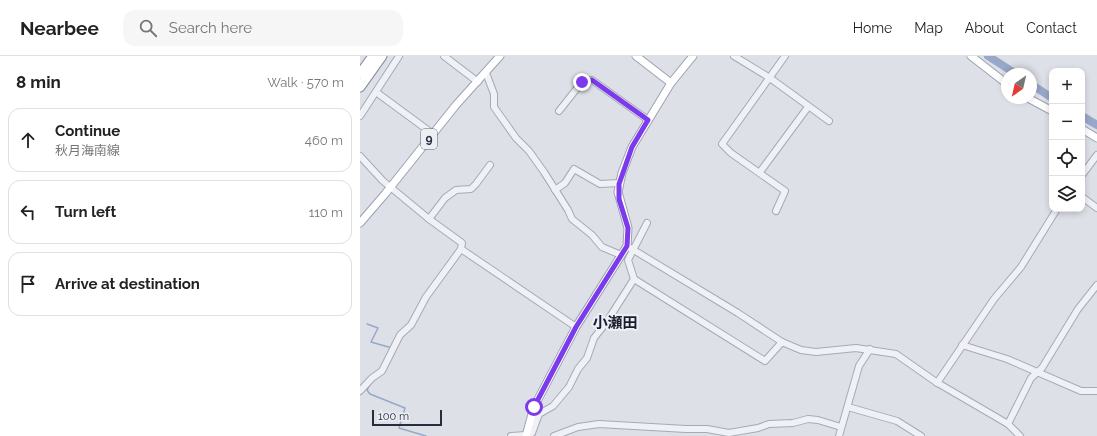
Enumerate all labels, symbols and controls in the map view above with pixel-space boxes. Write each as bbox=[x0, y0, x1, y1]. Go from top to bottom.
search box bbox=[123, 10, 403, 46]
text: Nearbee bbox=[20, 17, 99, 39]
icon: search bbox=[137, 17, 159, 39]
text: Search here bbox=[169, 19, 252, 37]
text: Home bbox=[853, 20, 892, 36]
text: Map bbox=[914, 20, 943, 36]
text: About bbox=[965, 20, 1004, 36]
text: Contact bbox=[1026, 20, 1077, 36]
north arrow bbox=[1001, 68, 1037, 104]
map controls bbox=[1049, 68, 1085, 212]
button: + bbox=[1049, 68, 1085, 104]
text: 8 min bbox=[16, 72, 61, 92]
route end bbox=[573, 73, 591, 91]
text: Walk · 570 m bbox=[267, 75, 344, 90]
button: − bbox=[1049, 104, 1085, 140]
text: Continue bbox=[55, 122, 120, 140]
icon: ahead bbox=[17, 129, 39, 151]
road number: 9 bbox=[421, 129, 437, 149]
text: 460 m bbox=[305, 133, 343, 148]
button: locate bbox=[1049, 140, 1085, 176]
text: 秋月海南線 bbox=[55, 143, 120, 158]
button: layers bbox=[1049, 176, 1085, 212]
icon: left bbox=[17, 201, 39, 223]
text: Turn left bbox=[55, 203, 116, 221]
text: 110 m bbox=[309, 205, 343, 220]
icon: arrive bbox=[17, 273, 39, 295]
text: Arrive at destination bbox=[55, 275, 200, 293]
district label: 小瀬田 bbox=[592, 314, 638, 332]
route start bbox=[525, 398, 543, 416]
scale bar bbox=[372, 408, 442, 427]
text: 100 m bbox=[378, 410, 409, 423]

